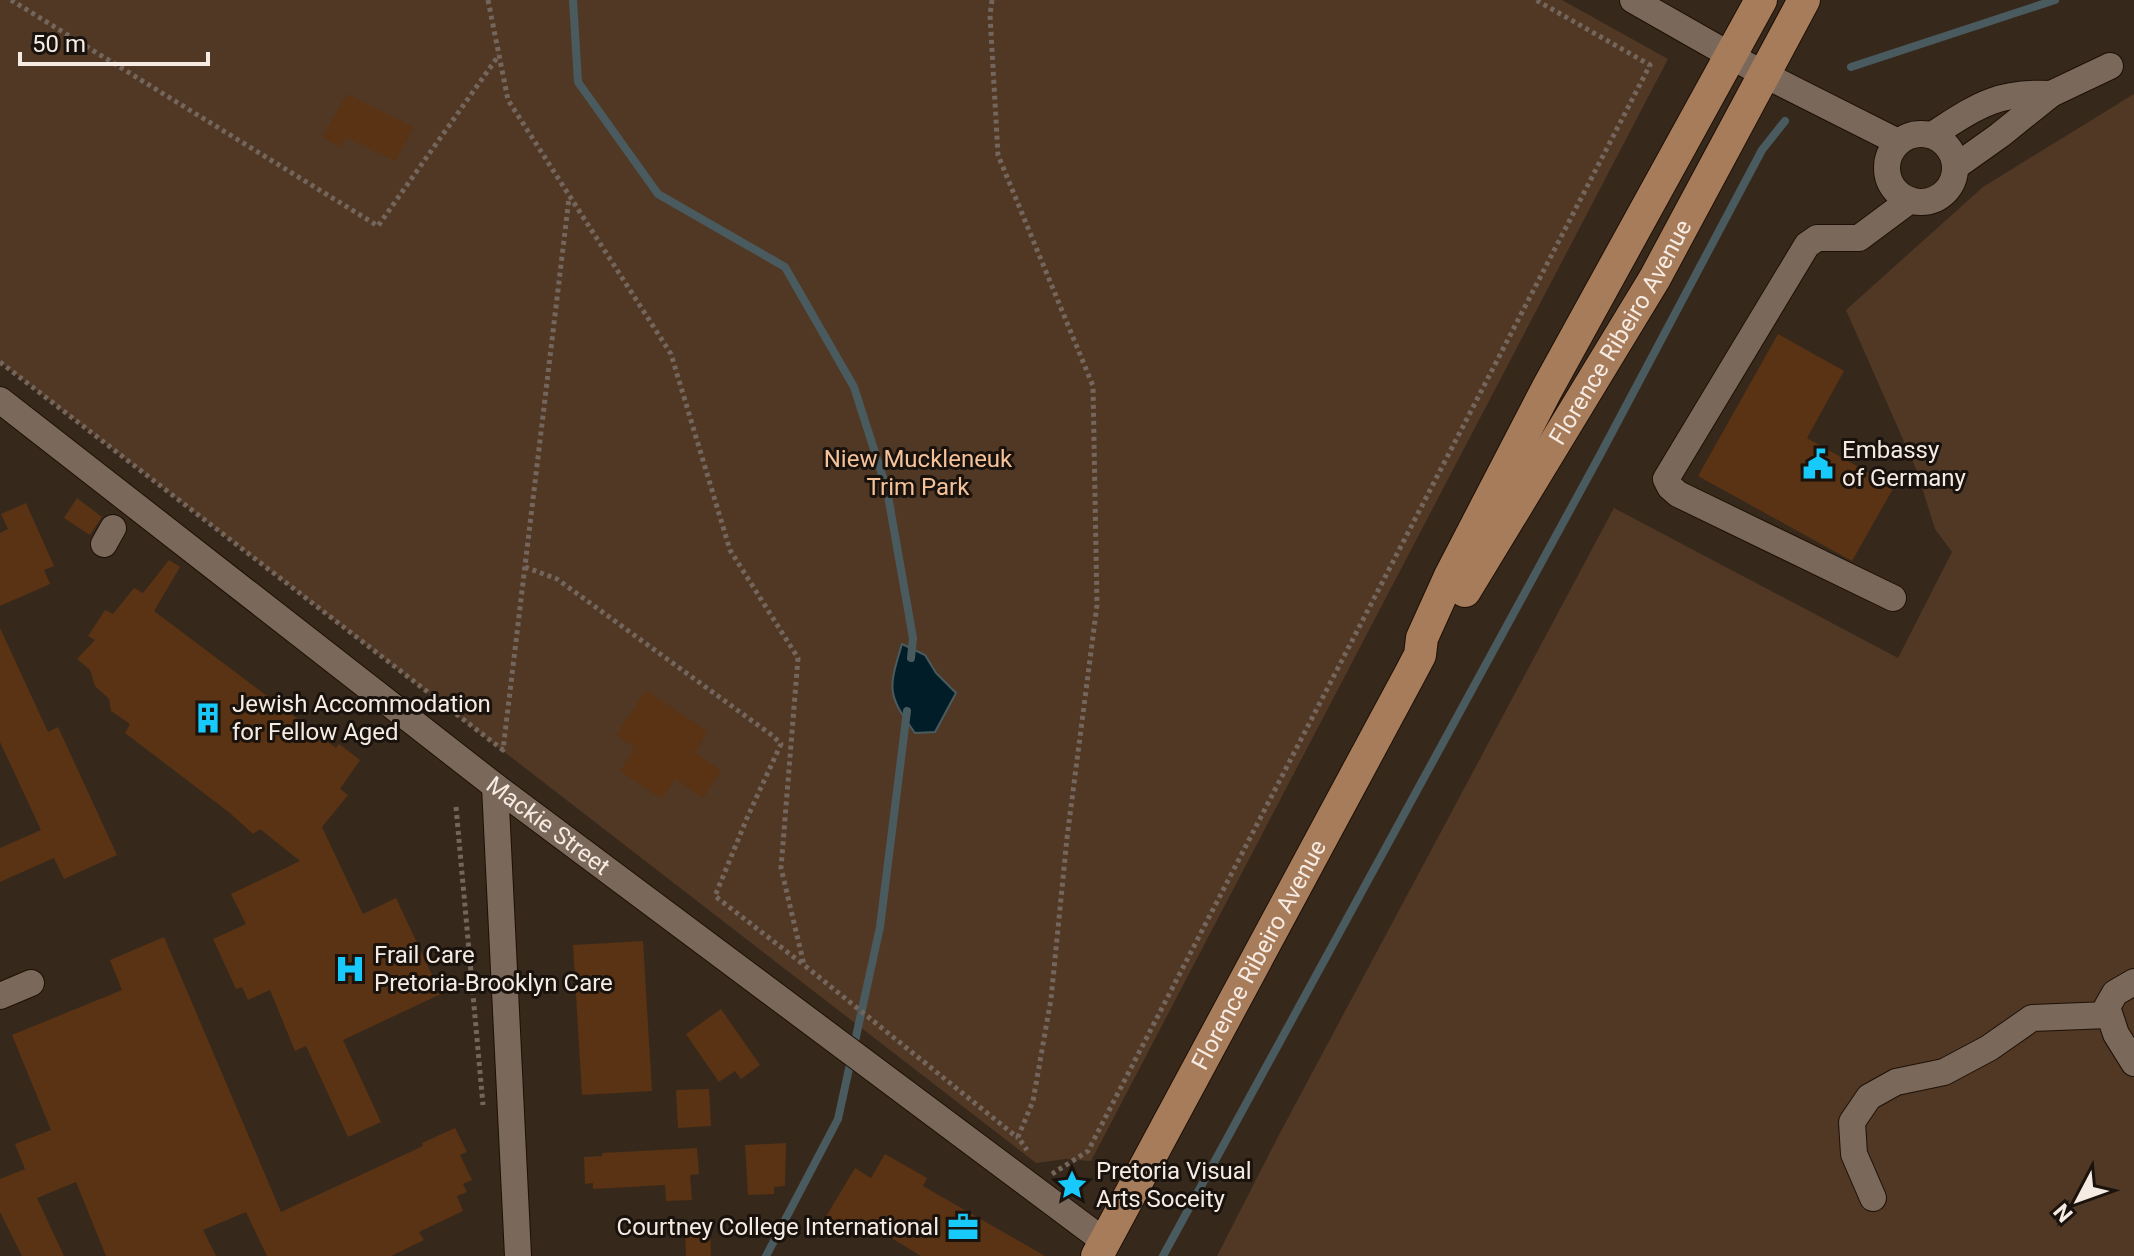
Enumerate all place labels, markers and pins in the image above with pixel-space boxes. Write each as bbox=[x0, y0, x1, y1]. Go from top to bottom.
place label: Embassy of Germany bbox=[1842, 436, 1967, 492]
public building icon: Embassy of Germany bbox=[1801, 447, 1835, 481]
place label: Jewish Accommodation for Fellow Aged bbox=[232, 690, 491, 746]
building icon: Jewish Accommodation for Fellow Aged bbox=[191, 701, 225, 735]
place label: Frail Care Pretoria-Brooklyn Care bbox=[374, 941, 613, 997]
hospital icon: Frail Care Pretoria-Brooklyn Care bbox=[333, 952, 367, 986]
place label: Pretoria Visual Arts Soceity bbox=[1096, 1157, 1252, 1213]
place icon: Pretoria Visual Arts Soceity bbox=[1055, 1168, 1089, 1202]
office icon: Courtney College International bbox=[946, 1210, 980, 1244]
place label: Courtney College International bbox=[617, 1213, 939, 1241]

